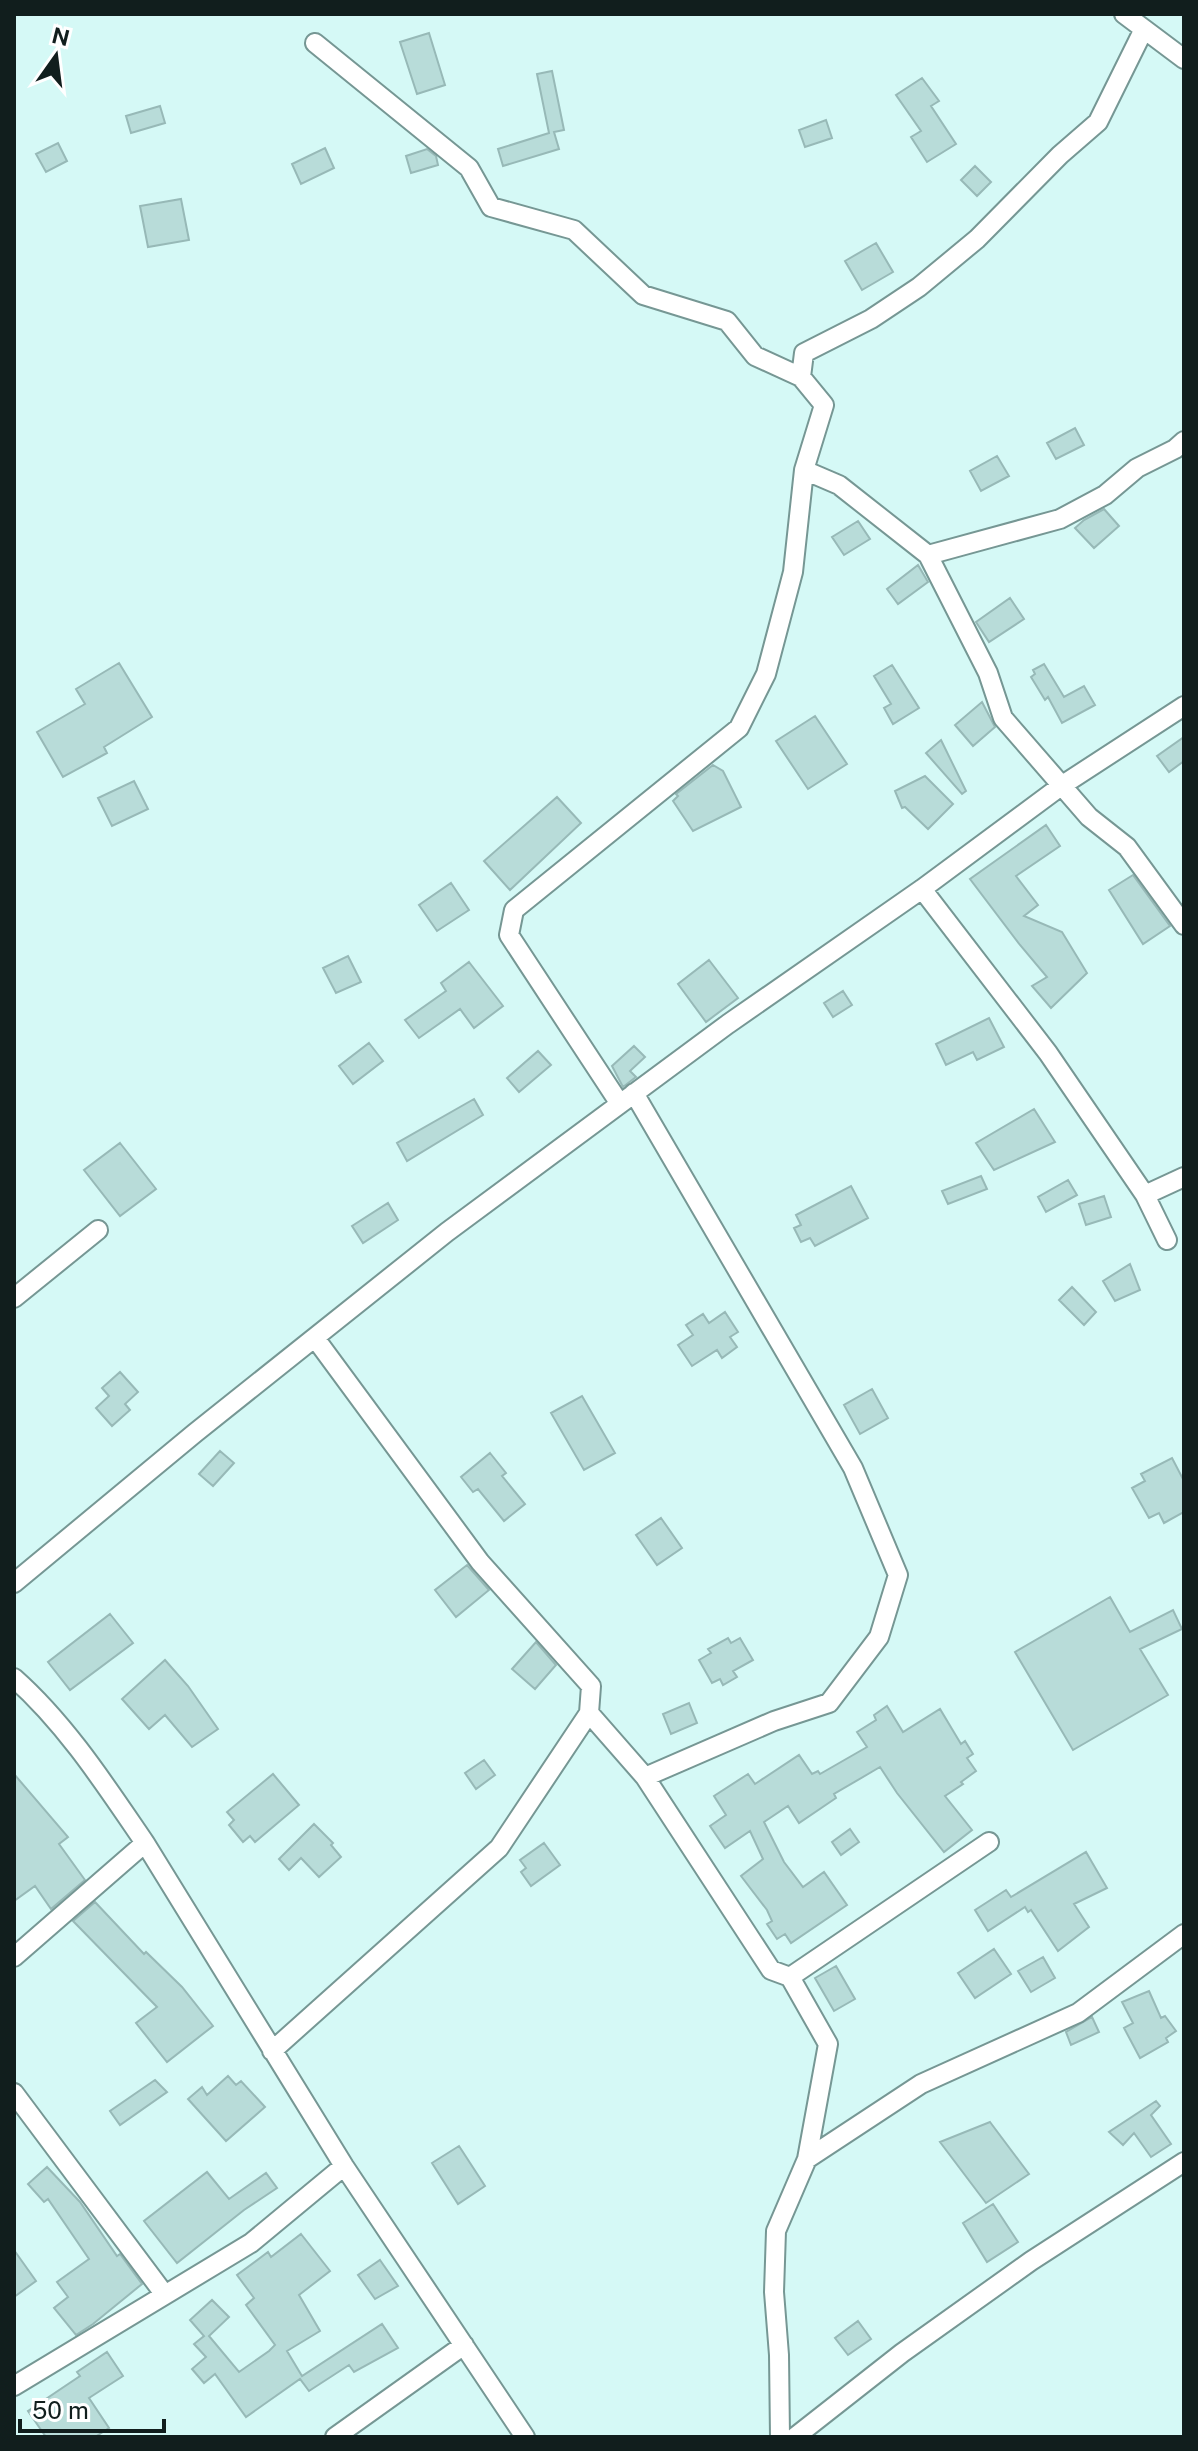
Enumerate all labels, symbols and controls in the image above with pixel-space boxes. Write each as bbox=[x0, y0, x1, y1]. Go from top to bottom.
north arrow bbox=[16, 16, 96, 96]
text: N bbox=[49, 22, 72, 51]
scale bar bbox=[20, 2383, 164, 2433]
text: 50 m bbox=[32, 2396, 89, 2424]

